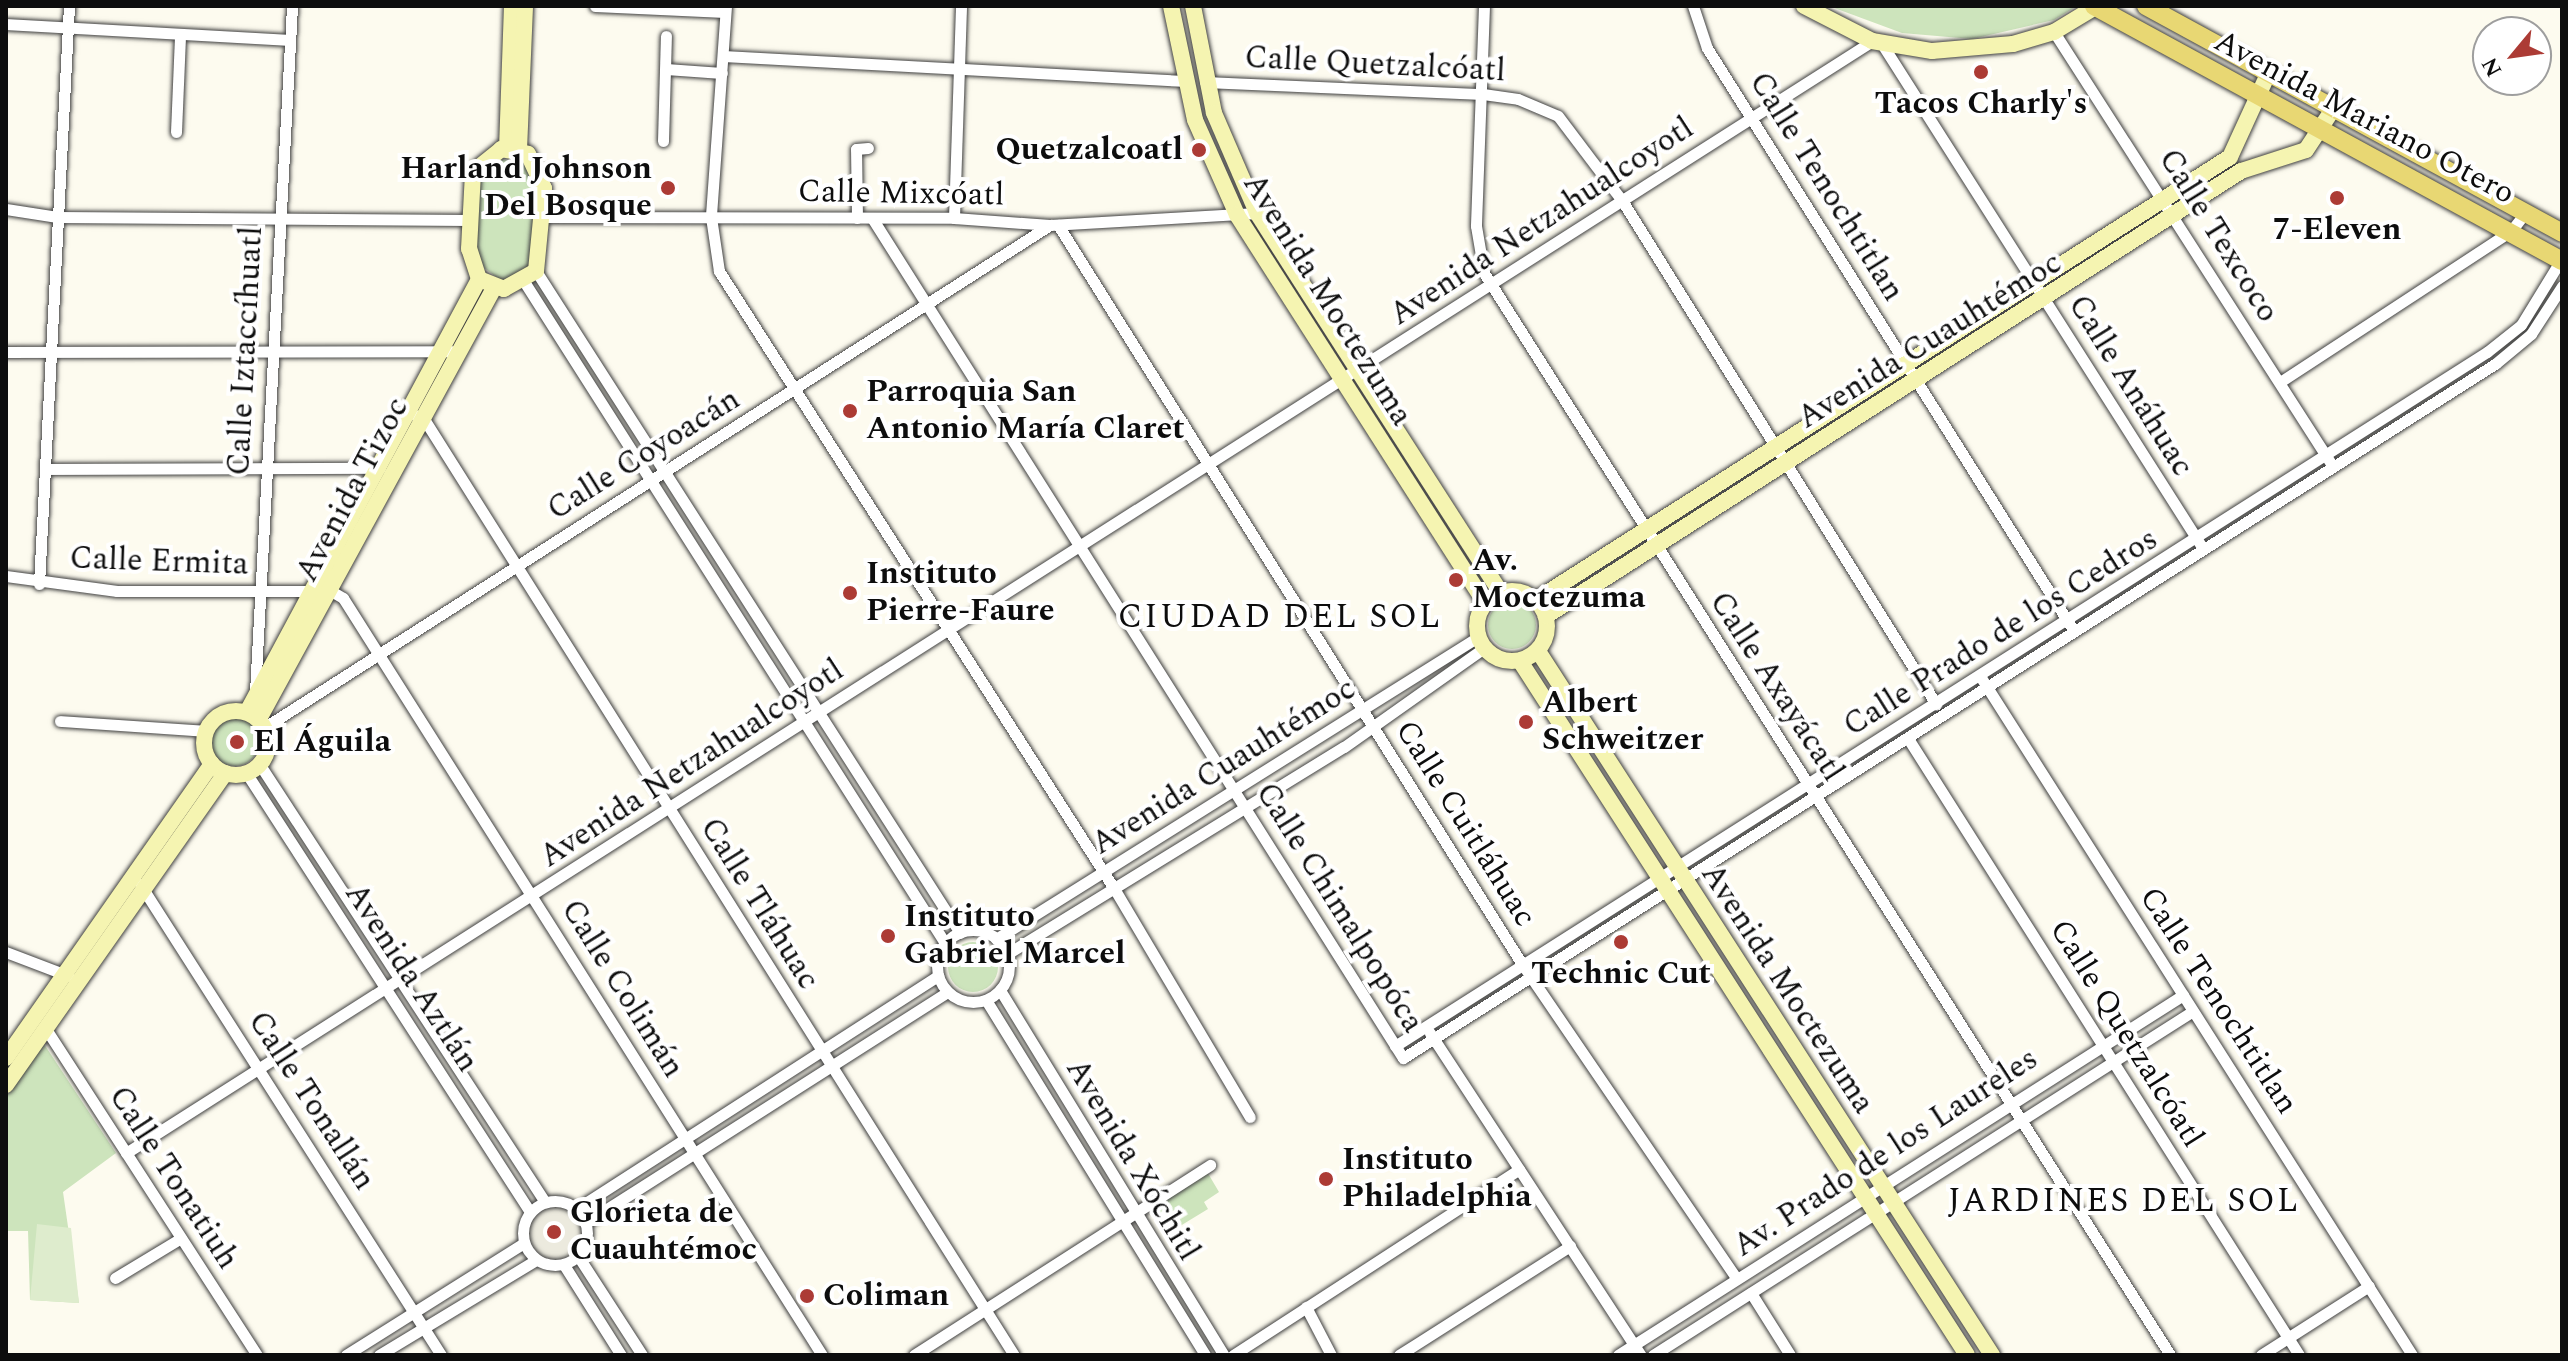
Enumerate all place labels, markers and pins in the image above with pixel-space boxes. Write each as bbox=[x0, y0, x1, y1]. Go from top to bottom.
marker: Tacos Charly's bbox=[1972, 63, 1990, 81]
place label: Tacos Charly's bbox=[1875, 85, 2087, 123]
place label: Quetzalcoatl bbox=[996, 131, 1183, 169]
marker: Quetzalcoatl bbox=[1190, 141, 1208, 159]
place label: Harland Johnson Del Bosque bbox=[400, 151, 652, 226]
marker: Harland Johnson Del Bosque bbox=[659, 179, 677, 197]
marker: 7-Eleven bbox=[2328, 189, 2346, 207]
place label: 7-Eleven bbox=[2273, 211, 2401, 249]
place label: Parroquia San Antonio María Claret bbox=[866, 374, 1185, 449]
marker: Parroquia San Antonio María Claret bbox=[841, 402, 859, 420]
place label: Av. Moctezuma bbox=[1472, 543, 1646, 618]
place label: Instituto Pierre-Faure bbox=[866, 556, 1055, 631]
marker: Av. Moctezuma bbox=[1447, 571, 1465, 589]
marker: Instituto Pierre-Faure bbox=[841, 584, 859, 602]
place label: Albert Schweitzer bbox=[1542, 685, 1703, 760]
marker: Albert Schweitzer bbox=[1517, 713, 1535, 731]
place label: El Águila bbox=[253, 723, 391, 761]
marker: El Águila bbox=[228, 733, 246, 751]
place label: Instituto Gabriel Marcel bbox=[904, 899, 1126, 974]
marker: Instituto Gabriel Marcel bbox=[879, 927, 897, 945]
marker: Technic Cut bbox=[1612, 933, 1630, 951]
place label: Technic Cut bbox=[1531, 955, 1711, 993]
place label: Instituto Philadelphia bbox=[1342, 1142, 1532, 1217]
marker: Instituto Philadelphia bbox=[1317, 1170, 1335, 1188]
place label: Glorieta de Cuauhtémoc bbox=[570, 1195, 757, 1270]
marker: Glorieta de Cuauhtémoc bbox=[545, 1223, 563, 1241]
place label: Coliman bbox=[823, 1277, 949, 1315]
marker: Coliman bbox=[798, 1287, 816, 1305]

